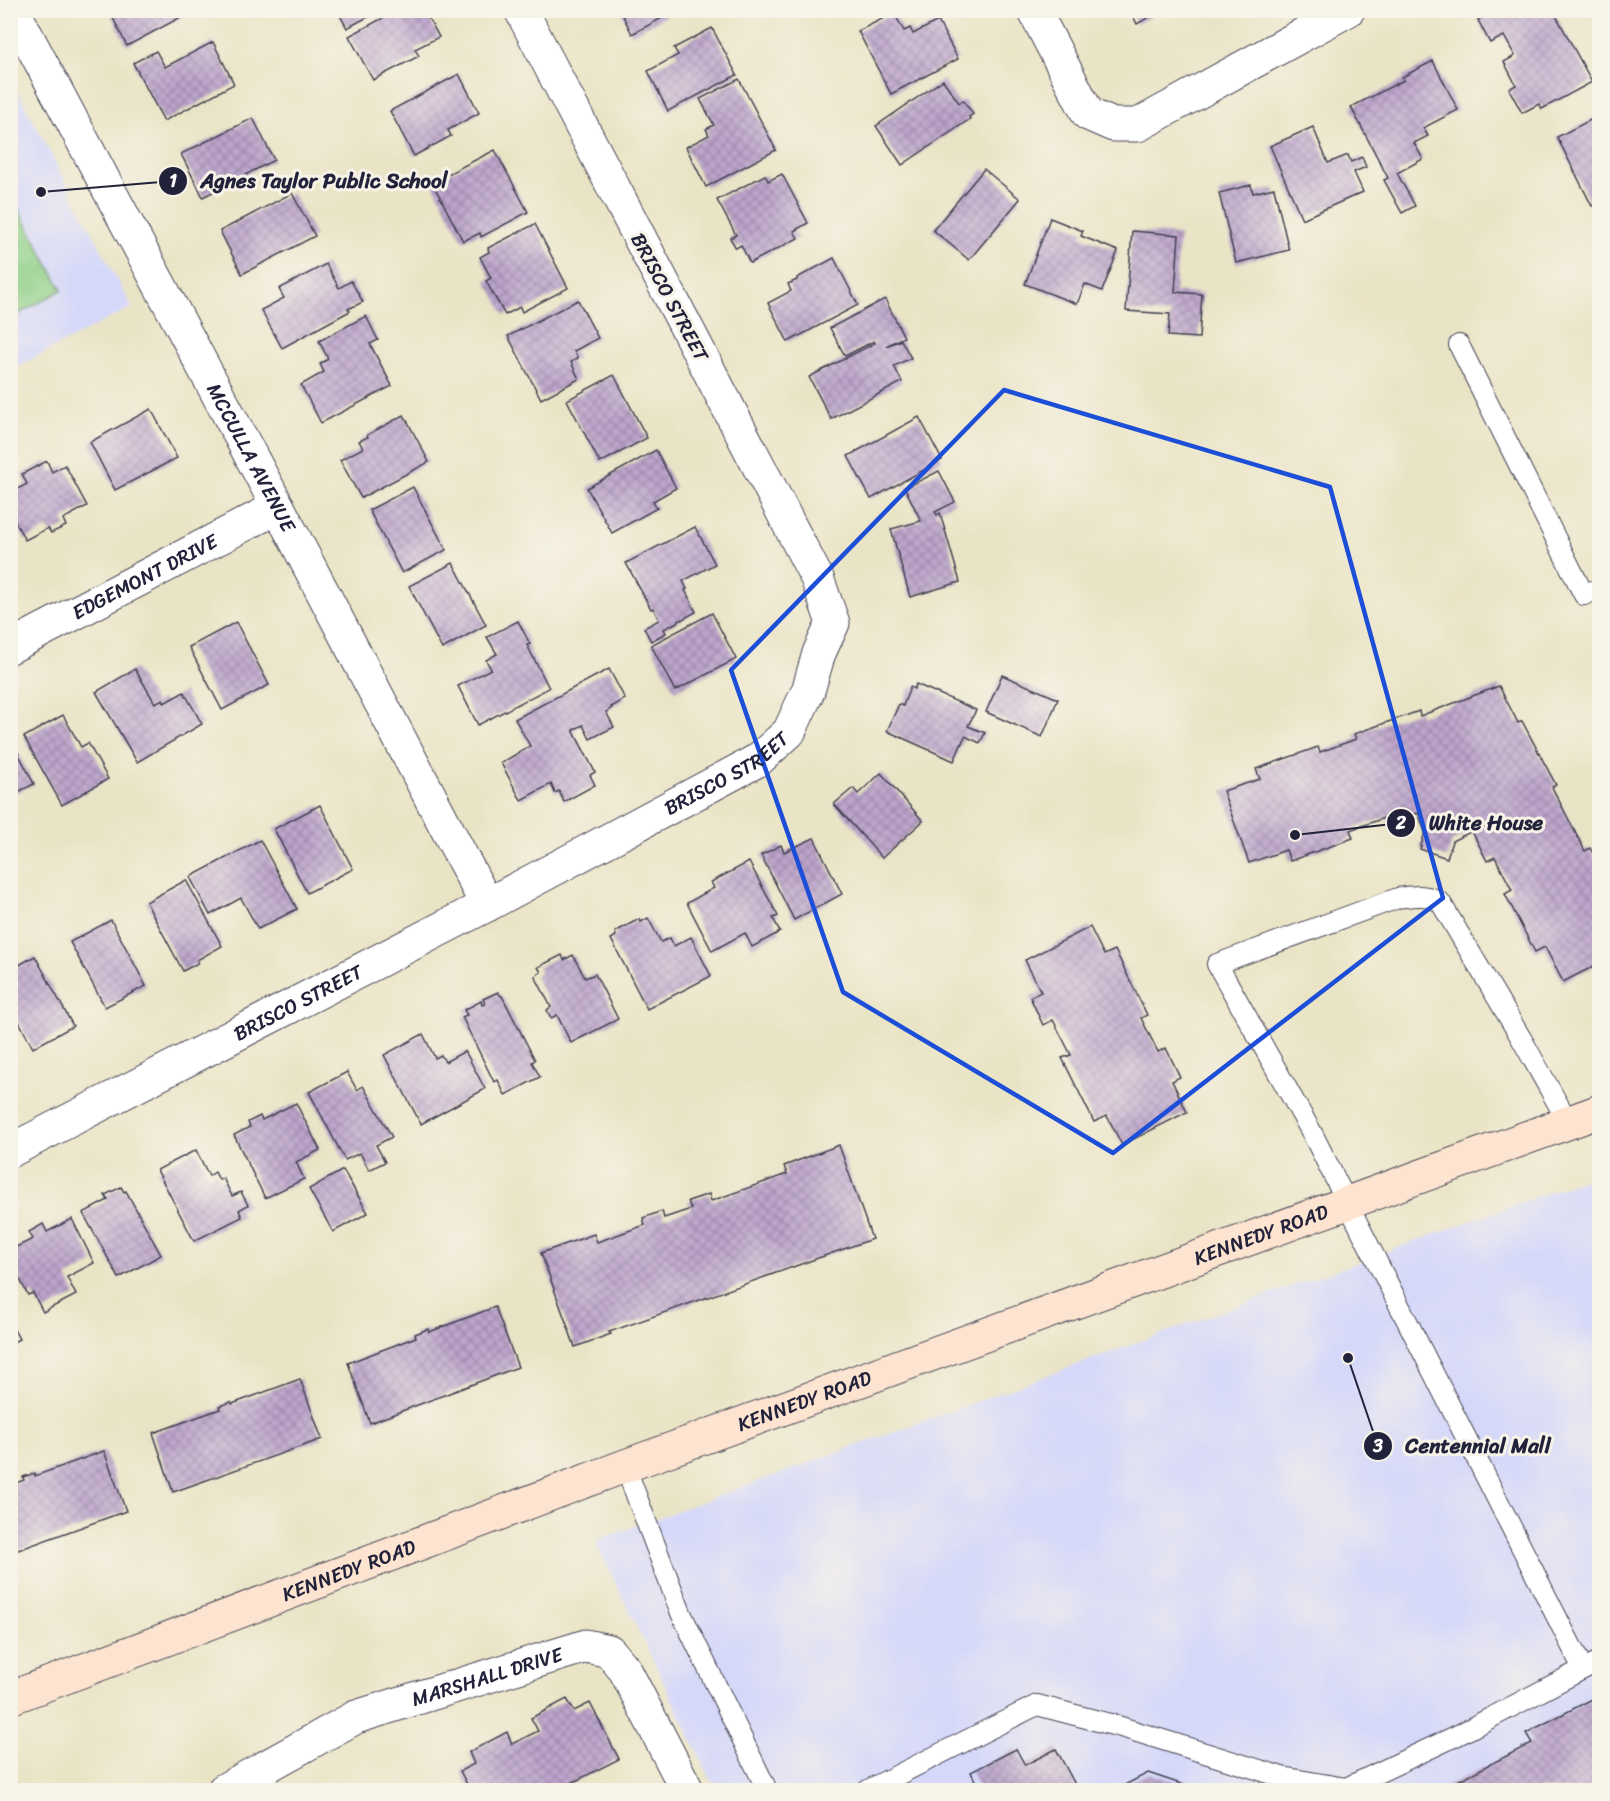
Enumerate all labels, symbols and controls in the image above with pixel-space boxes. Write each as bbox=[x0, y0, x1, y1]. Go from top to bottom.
callout: Agnes Taylor Public School bbox=[158, 162, 459, 201]
text: Agnes Taylor Public School bbox=[199, 162, 449, 200]
text: 1 bbox=[169, 165, 177, 197]
street label: BRISCO STREET bbox=[621, 227, 719, 369]
street label: MCCULLA AVENUE bbox=[197, 377, 306, 540]
street label: EDGEMONT DRIVE bbox=[66, 524, 226, 630]
street label: BRISCO STREET bbox=[658, 722, 798, 825]
callout: White House bbox=[1386, 803, 1555, 842]
text: White House bbox=[1429, 804, 1543, 842]
text: 2 bbox=[1395, 807, 1407, 839]
street label: BRISCO STREET bbox=[227, 954, 370, 1051]
street label: KENNEDY ROAD bbox=[1189, 1194, 1333, 1275]
street label: KENNEDY ROAD bbox=[732, 1361, 877, 1442]
callout: Centennial Mall bbox=[1363, 1426, 1562, 1465]
text: Centennial Mall bbox=[1404, 1427, 1552, 1465]
text: 3 bbox=[1372, 1430, 1383, 1462]
street label: KENNEDY ROAD bbox=[277, 1529, 421, 1612]
street label: MARSHALL DRIVE bbox=[407, 1637, 569, 1717]

